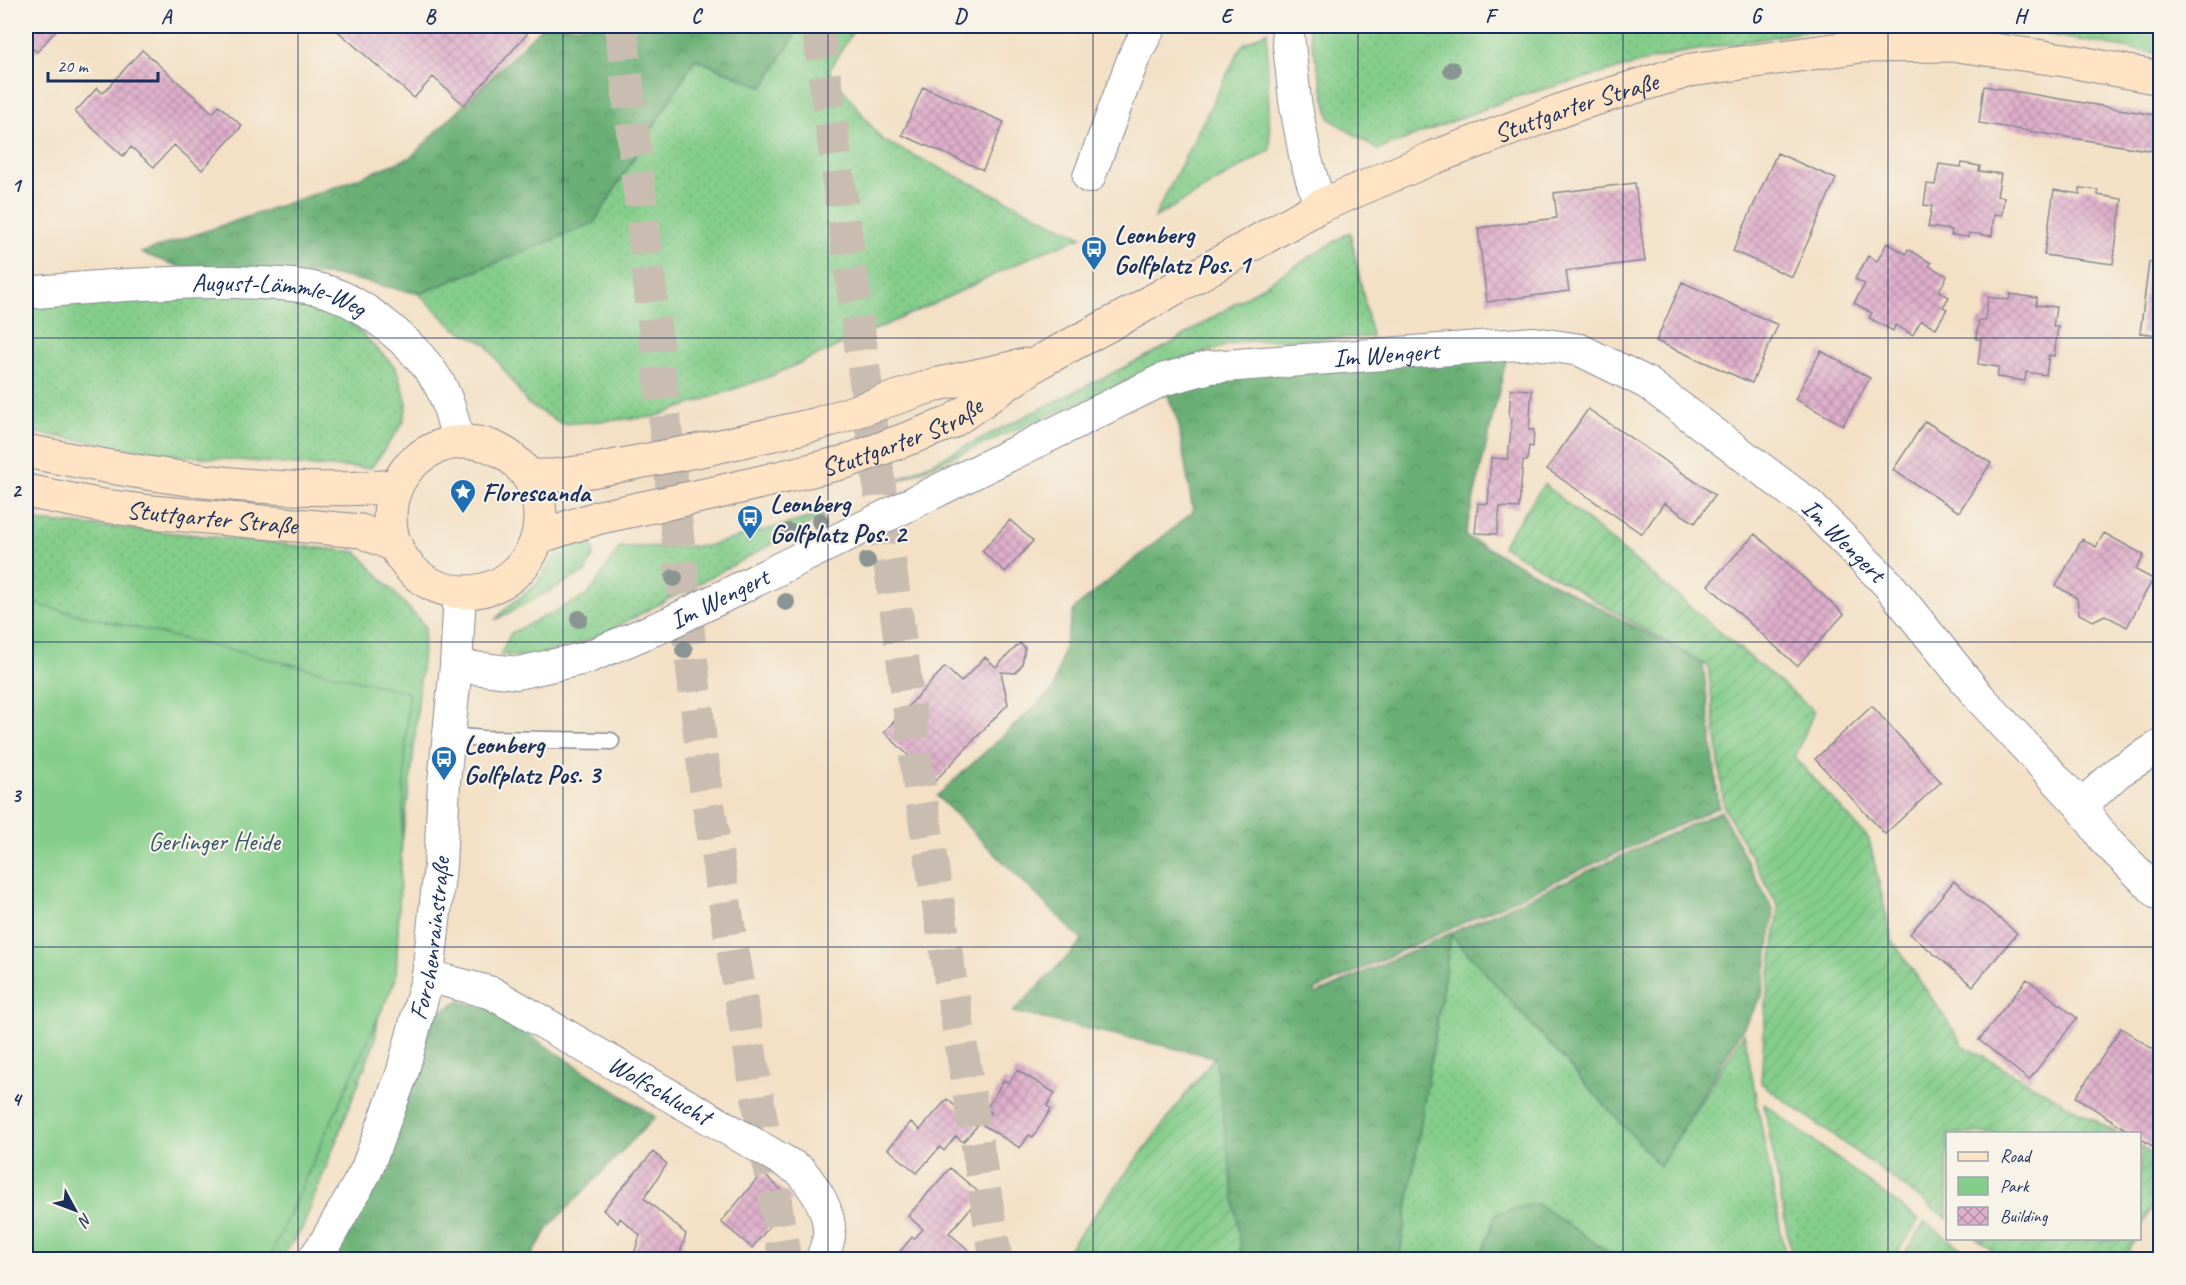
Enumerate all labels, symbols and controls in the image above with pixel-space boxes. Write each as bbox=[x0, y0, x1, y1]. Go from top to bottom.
text: A bbox=[161, 4, 173, 29]
text: B bbox=[425, 4, 437, 29]
text: C bbox=[691, 4, 703, 29]
text: D bbox=[954, 4, 968, 29]
text: E bbox=[1221, 4, 1235, 29]
text: F bbox=[1485, 4, 1499, 29]
text: G bbox=[1751, 4, 1764, 29]
text: H bbox=[2014, 4, 2029, 29]
scale bar bbox=[48, 45, 158, 83]
text: 20 m bbox=[57, 55, 90, 77]
street label: Stuttgarter Straße bbox=[1489, 64, 1664, 150]
text: 1 bbox=[12, 173, 23, 198]
place label: Leonberg Golfplatz Pos. 1 bbox=[1114, 218, 1253, 281]
bus stop icon: Leonberg Golfplatz Pos. 1 bbox=[1079, 234, 1109, 272]
street label: August-Lämmle-Weg bbox=[191, 265, 375, 325]
street label: Im Wengert bbox=[1332, 333, 1443, 374]
street label: Stuttgarter Straße bbox=[818, 388, 991, 484]
place label: Florescanda bbox=[482, 476, 593, 509]
place icon: Florescanda bbox=[448, 477, 478, 515]
text: 2 bbox=[12, 478, 23, 503]
place label: Leonberg Golfplatz Pos. 2 bbox=[770, 487, 908, 550]
street label: Im Wengert bbox=[1795, 491, 1895, 591]
street label: Stuttgarter Straße bbox=[125, 492, 301, 542]
bus stop icon: Leonberg Golfplatz Pos. 2 bbox=[735, 503, 765, 541]
street label: Im Wengert bbox=[664, 559, 776, 637]
place label: Leonberg Golfplatz Pos. 3 bbox=[464, 728, 602, 791]
bus stop icon: Leonberg Golfplatz Pos. 3 bbox=[429, 744, 459, 782]
text: 3 bbox=[12, 783, 23, 808]
park label: Gerlinger Heide bbox=[148, 825, 281, 858]
street label: Forchenrainstraße bbox=[401, 854, 457, 1023]
street label: Wolfschlucht bbox=[602, 1047, 720, 1134]
text: 4 bbox=[12, 1087, 24, 1112]
legend bbox=[1946, 1132, 2141, 1240]
text: Road bbox=[2000, 1145, 2033, 1167]
text: Park bbox=[2000, 1175, 2030, 1197]
north arrow bbox=[45, 1180, 105, 1240]
text: Building bbox=[2000, 1205, 2049, 1227]
text: N bbox=[73, 1209, 96, 1232]

